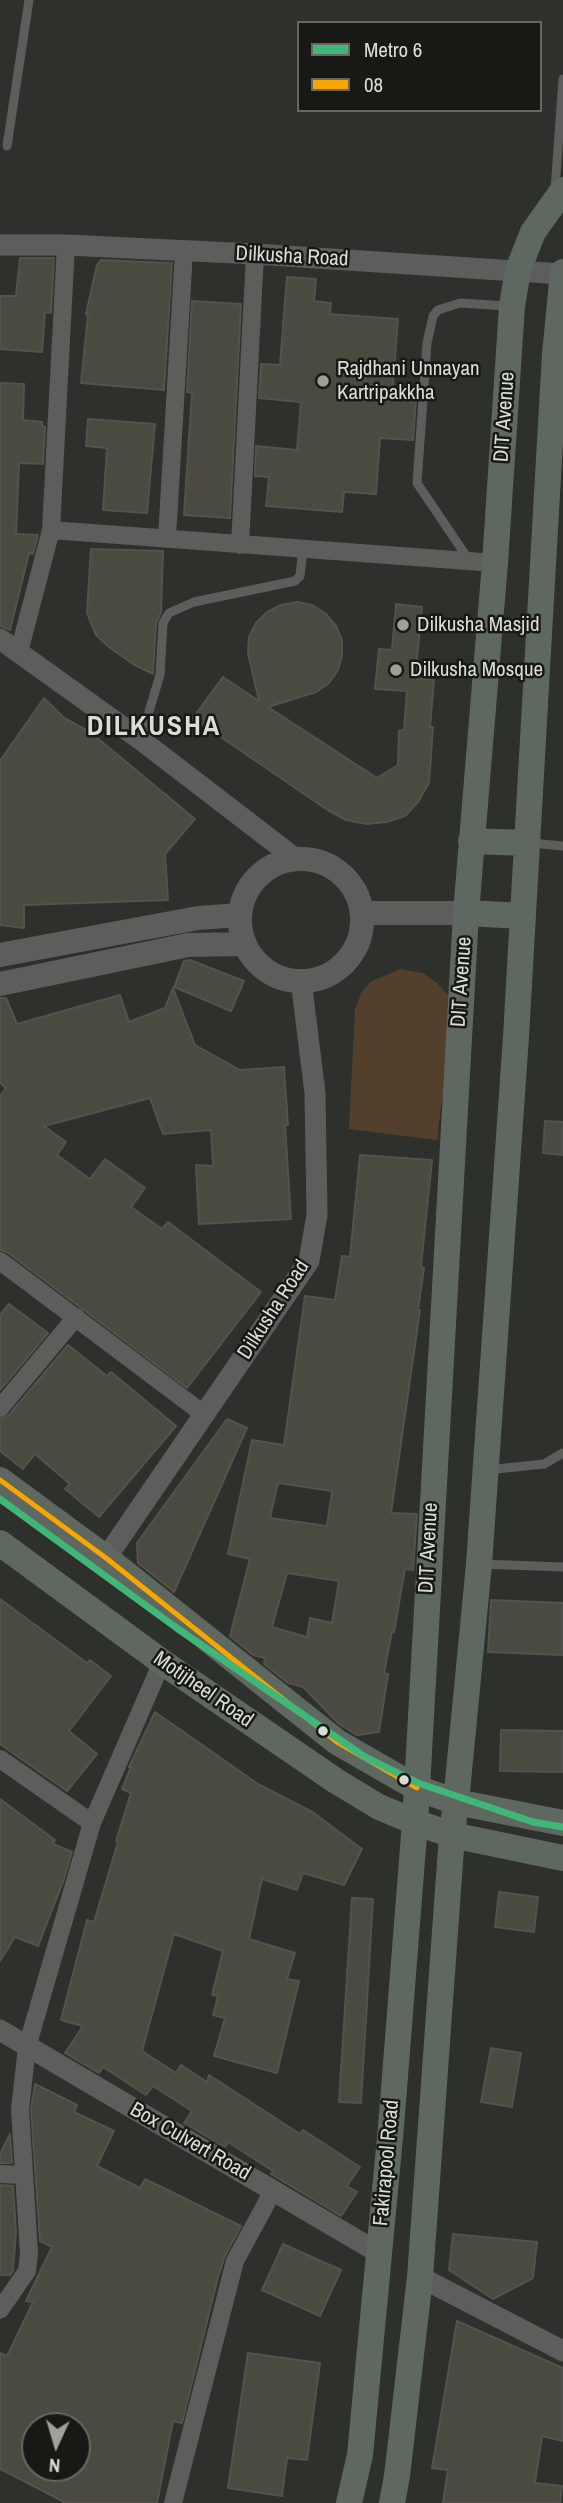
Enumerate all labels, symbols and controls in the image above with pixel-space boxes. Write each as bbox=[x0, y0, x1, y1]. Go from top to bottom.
legend bbox=[297, 21, 542, 112]
text: Metro 6 bbox=[364, 35, 422, 64]
text: 08 bbox=[364, 70, 383, 99]
street label: Dilkusha Road bbox=[235, 241, 349, 273]
place label: Rajdhani Unnayan Kartripakkha bbox=[337, 356, 480, 406]
street label: DIT Avenue bbox=[489, 371, 521, 463]
marker: Rajdhani Unnayan Kartripakkha bbox=[315, 373, 331, 389]
place label: Dilkusha Masjid bbox=[417, 612, 539, 638]
marker: Dilkusha Masjid bbox=[395, 617, 411, 633]
place label: Dilkusha Mosque bbox=[410, 657, 543, 683]
marker: Dilkusha Mosque bbox=[388, 662, 404, 678]
district label: DILKUSHA bbox=[88, 710, 220, 744]
street label: DIT Avenue bbox=[446, 936, 478, 1028]
street label: Dilkusha Road bbox=[233, 1256, 315, 1364]
street label: DIT Avenue bbox=[414, 1502, 444, 1594]
street label: Motijheel Road bbox=[148, 1646, 258, 1734]
unlabelled marker bbox=[316, 1724, 330, 1738]
unlabelled marker bbox=[397, 1773, 411, 1787]
street label: Box Culvert Road bbox=[125, 2097, 255, 2187]
street label: Fakirapool Road bbox=[369, 2099, 405, 2227]
north arrow bbox=[21, 2412, 91, 2482]
text: N bbox=[48, 2453, 61, 2479]

